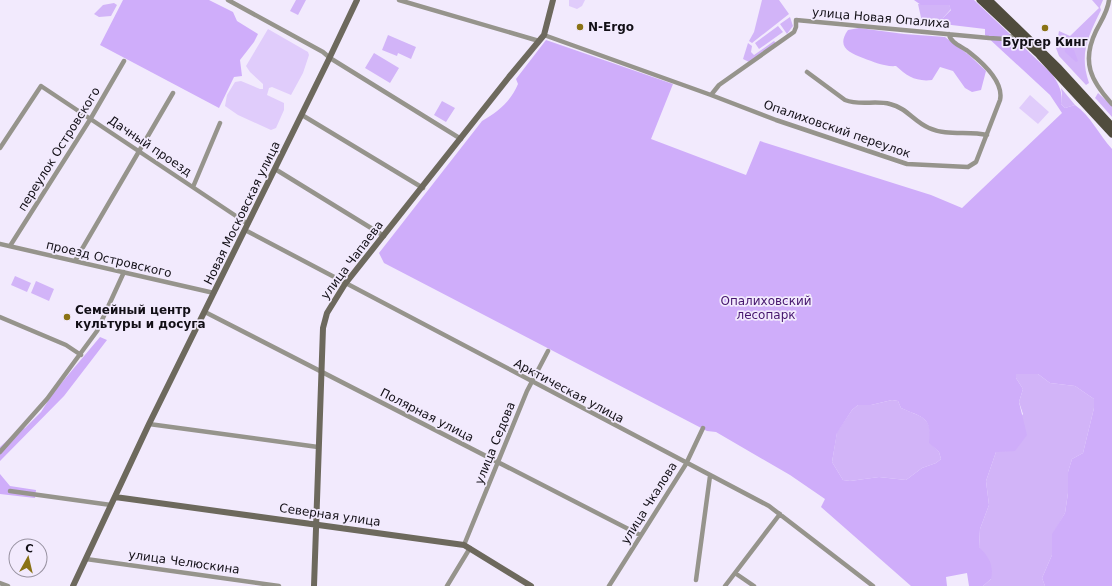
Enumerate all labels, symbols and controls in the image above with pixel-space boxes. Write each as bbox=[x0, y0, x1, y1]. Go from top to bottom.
street label: улица Новая Опалиха bbox=[811, 5, 951, 31]
place label: N-Ergo bbox=[588, 20, 634, 34]
marker: N-Ergo bbox=[575, 22, 585, 32]
marker: Бургер Кинг bbox=[1040, 23, 1050, 33]
place label: Бургер Кинг bbox=[1002, 35, 1088, 49]
street label: переулок Островского bbox=[15, 85, 103, 213]
street label: Опалиховский переулок bbox=[762, 97, 912, 161]
street label: Дачный проезд bbox=[106, 113, 194, 179]
street label: Новая Московская улица bbox=[201, 139, 283, 287]
street label: улица Чапаева bbox=[318, 218, 386, 302]
street label: проезд Островского bbox=[45, 238, 173, 280]
park label: Опалиховский лесопарк bbox=[720, 294, 812, 322]
place label: Семейный центр культуры и досуга bbox=[75, 303, 206, 331]
marker: Семейный центр культуры и досуга bbox=[62, 312, 72, 322]
street label: Арктическая улица bbox=[512, 356, 626, 426]
street label: Полярная улица bbox=[378, 385, 476, 445]
street label: улица Седова bbox=[472, 400, 518, 486]
street label: улица Чкалова bbox=[618, 459, 680, 547]
street label: Северная улица bbox=[278, 501, 382, 529]
north arrow bbox=[8, 538, 48, 578]
text: С bbox=[24, 542, 34, 556]
street label: улица Челюскина bbox=[128, 547, 240, 577]

